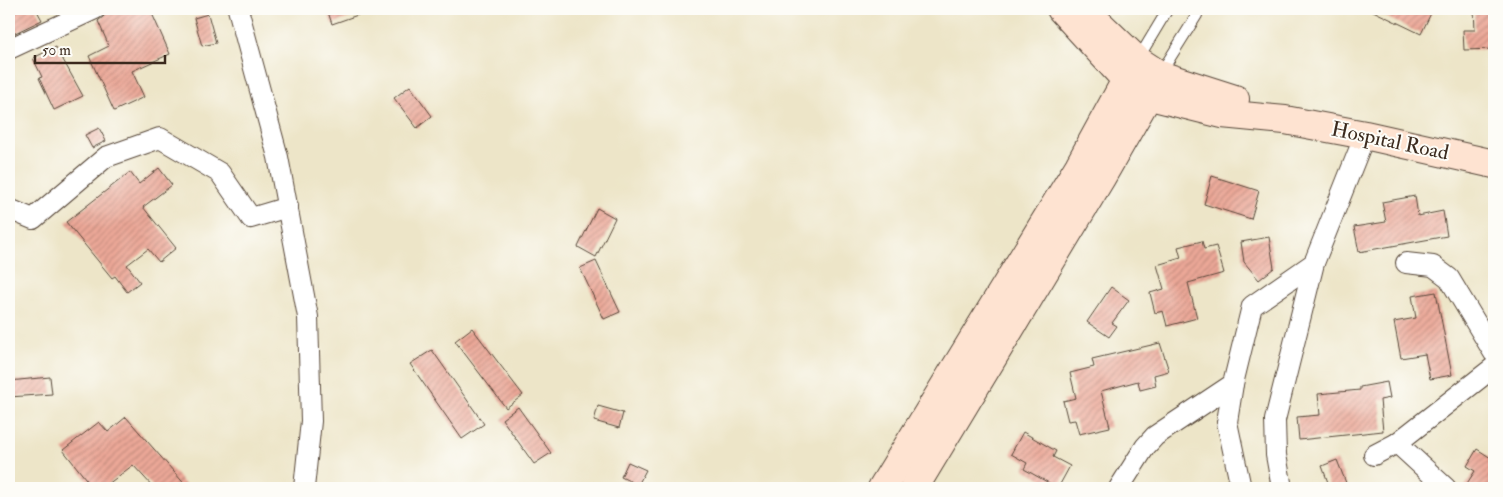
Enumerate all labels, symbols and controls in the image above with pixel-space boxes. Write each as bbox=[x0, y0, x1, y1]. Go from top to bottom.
scale bar bbox=[35, 32, 165, 64]
text: 50 m bbox=[42, 41, 71, 60]
street label: Hospital Road bbox=[1329, 115, 1452, 167]

